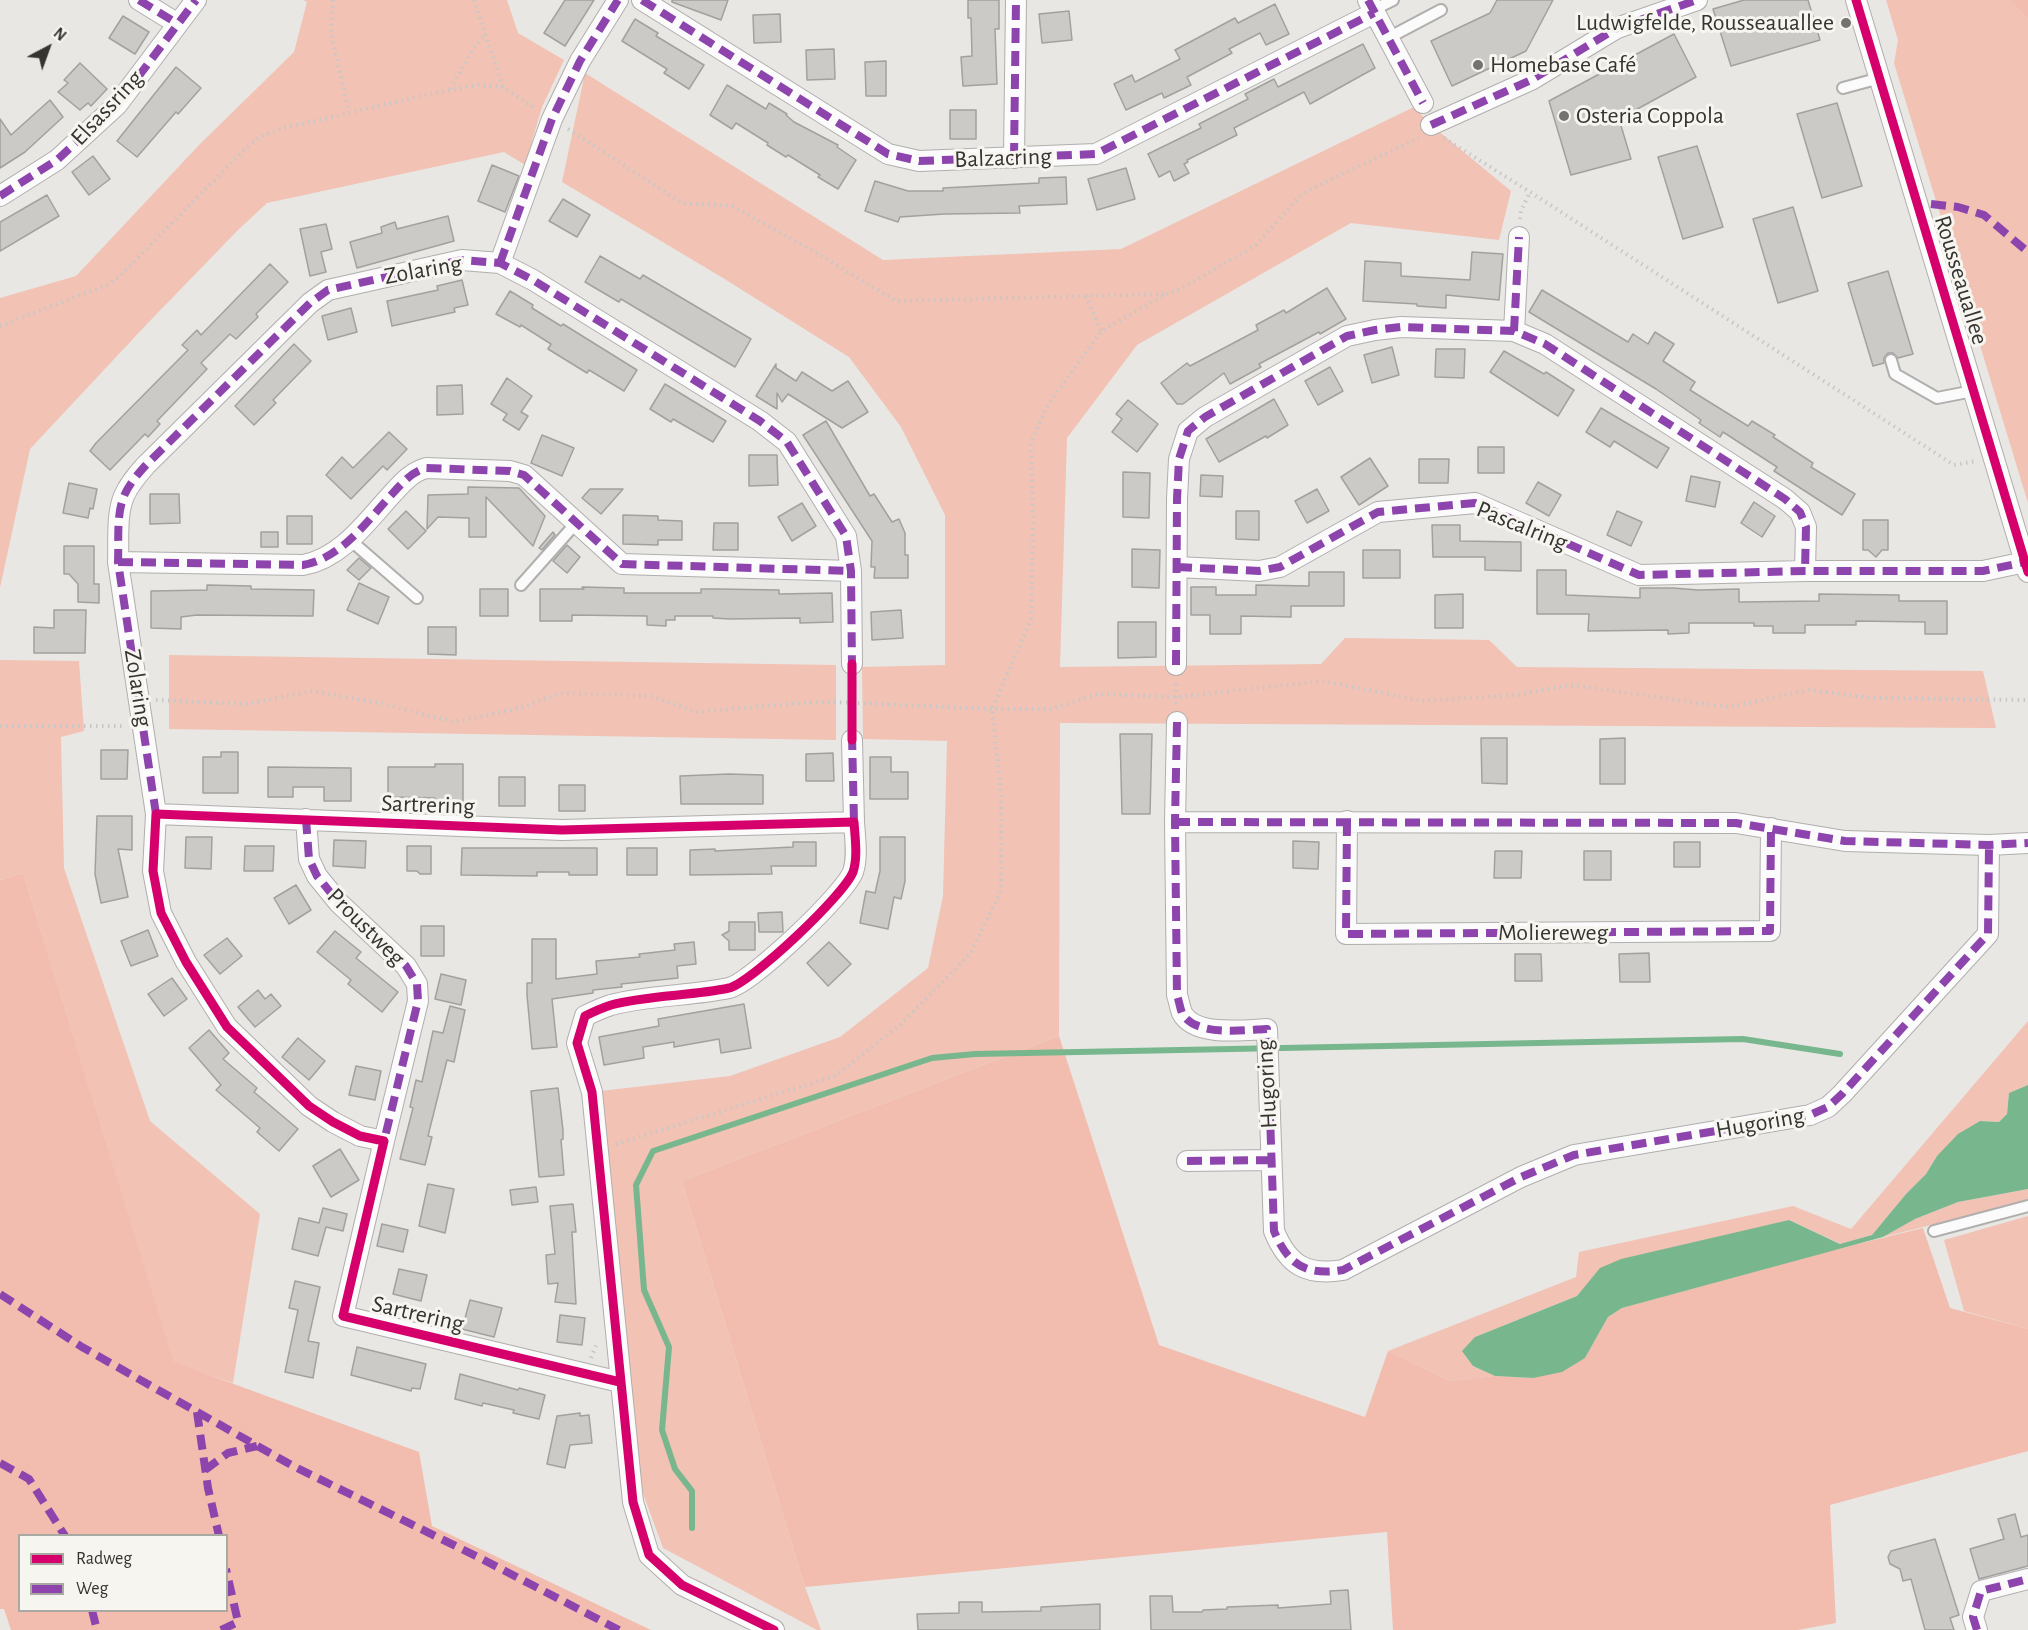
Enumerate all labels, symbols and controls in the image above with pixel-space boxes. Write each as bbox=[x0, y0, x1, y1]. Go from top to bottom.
place label: Ludwigfelde, Rousseauallee bbox=[1576, 9, 1834, 37]
marker: Ludwigfelde, Rousseauallee bbox=[1839, 16, 1853, 30]
north arrow bbox=[18, 18, 78, 78]
text: N bbox=[50, 25, 69, 44]
place label: Homebase Café bbox=[1490, 51, 1636, 79]
marker: Homebase Café bbox=[1471, 58, 1485, 72]
street label: Elsassring bbox=[65, 64, 149, 152]
place label: Osteria Coppola bbox=[1576, 102, 1724, 130]
marker: Osteria Coppola bbox=[1557, 109, 1571, 123]
street label: Balzacring bbox=[954, 142, 1052, 174]
street label: Rousseauallee bbox=[1928, 212, 1994, 348]
street label: Zolaring bbox=[382, 249, 464, 291]
street label: Pascalring bbox=[1472, 495, 1572, 557]
street label: Zolaring bbox=[118, 647, 158, 729]
street label: Sartrering bbox=[381, 789, 475, 821]
street label: Proustweg bbox=[321, 882, 411, 972]
street label: Moliereweg bbox=[1498, 919, 1608, 947]
street label: Hugoring bbox=[1250, 1039, 1284, 1129]
street label: Hugoring bbox=[1714, 1101, 1806, 1145]
street label: Sartrering bbox=[369, 1289, 467, 1339]
legend bbox=[18, 1534, 228, 1612]
text: Radweg bbox=[76, 1550, 132, 1568]
text: Weg bbox=[76, 1580, 108, 1598]

